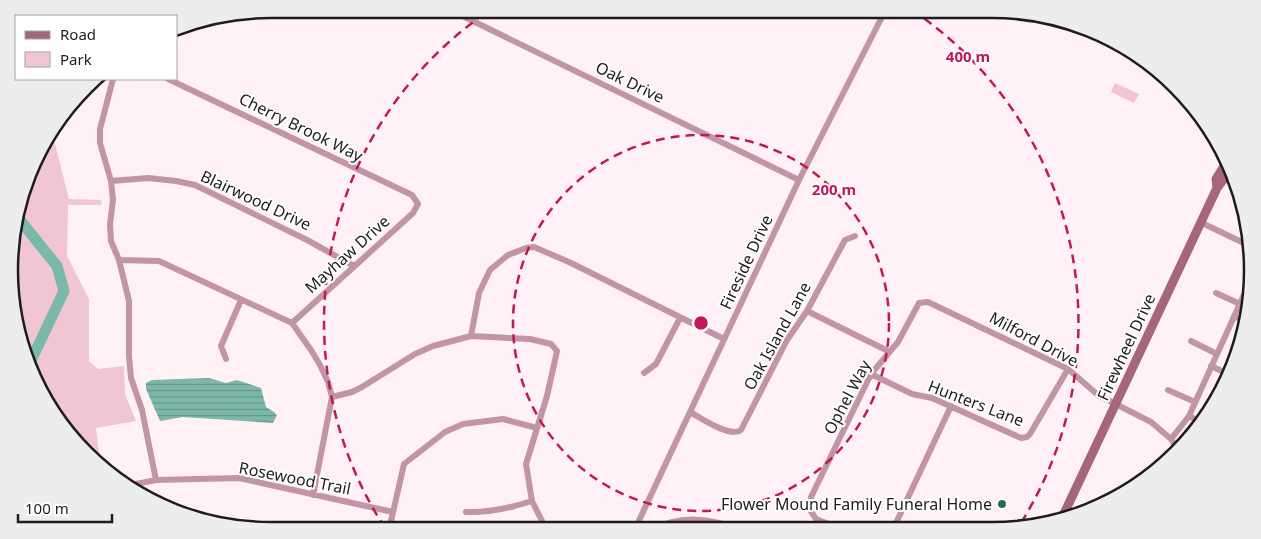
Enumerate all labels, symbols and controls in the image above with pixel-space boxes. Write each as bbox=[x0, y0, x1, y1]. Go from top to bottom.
legend bbox=[15, 15, 178, 80]
text: Road bbox=[60, 24, 96, 44]
text: 400 m bbox=[946, 46, 990, 66]
text: Park bbox=[60, 49, 92, 69]
street label: Oak Drive bbox=[592, 56, 668, 108]
street label: Cherry Brook Way bbox=[236, 88, 367, 167]
street label: Blairwood Drive bbox=[197, 165, 315, 235]
text: 200 m bbox=[812, 179, 856, 199]
street label: Mayhaw Drive bbox=[300, 210, 394, 298]
street label: Fireside Drive bbox=[714, 211, 778, 313]
street label: Oak Island Lane bbox=[738, 278, 816, 394]
street label: Firewheel Drive bbox=[1092, 290, 1160, 404]
street label: Milford Drive bbox=[986, 306, 1082, 372]
centre of rings bbox=[692, 314, 710, 332]
street label: Ophel Way bbox=[818, 355, 876, 438]
street label: Hunters Lane bbox=[925, 375, 1027, 431]
street label: Rosewood Trail bbox=[237, 456, 353, 500]
scale bar bbox=[18, 492, 111, 524]
place label: Flower Mound Family Funeral Home bbox=[721, 493, 992, 515]
text: 100 m bbox=[25, 498, 69, 518]
marker: Flower Mound Family Funeral Home bbox=[996, 498, 1008, 510]

